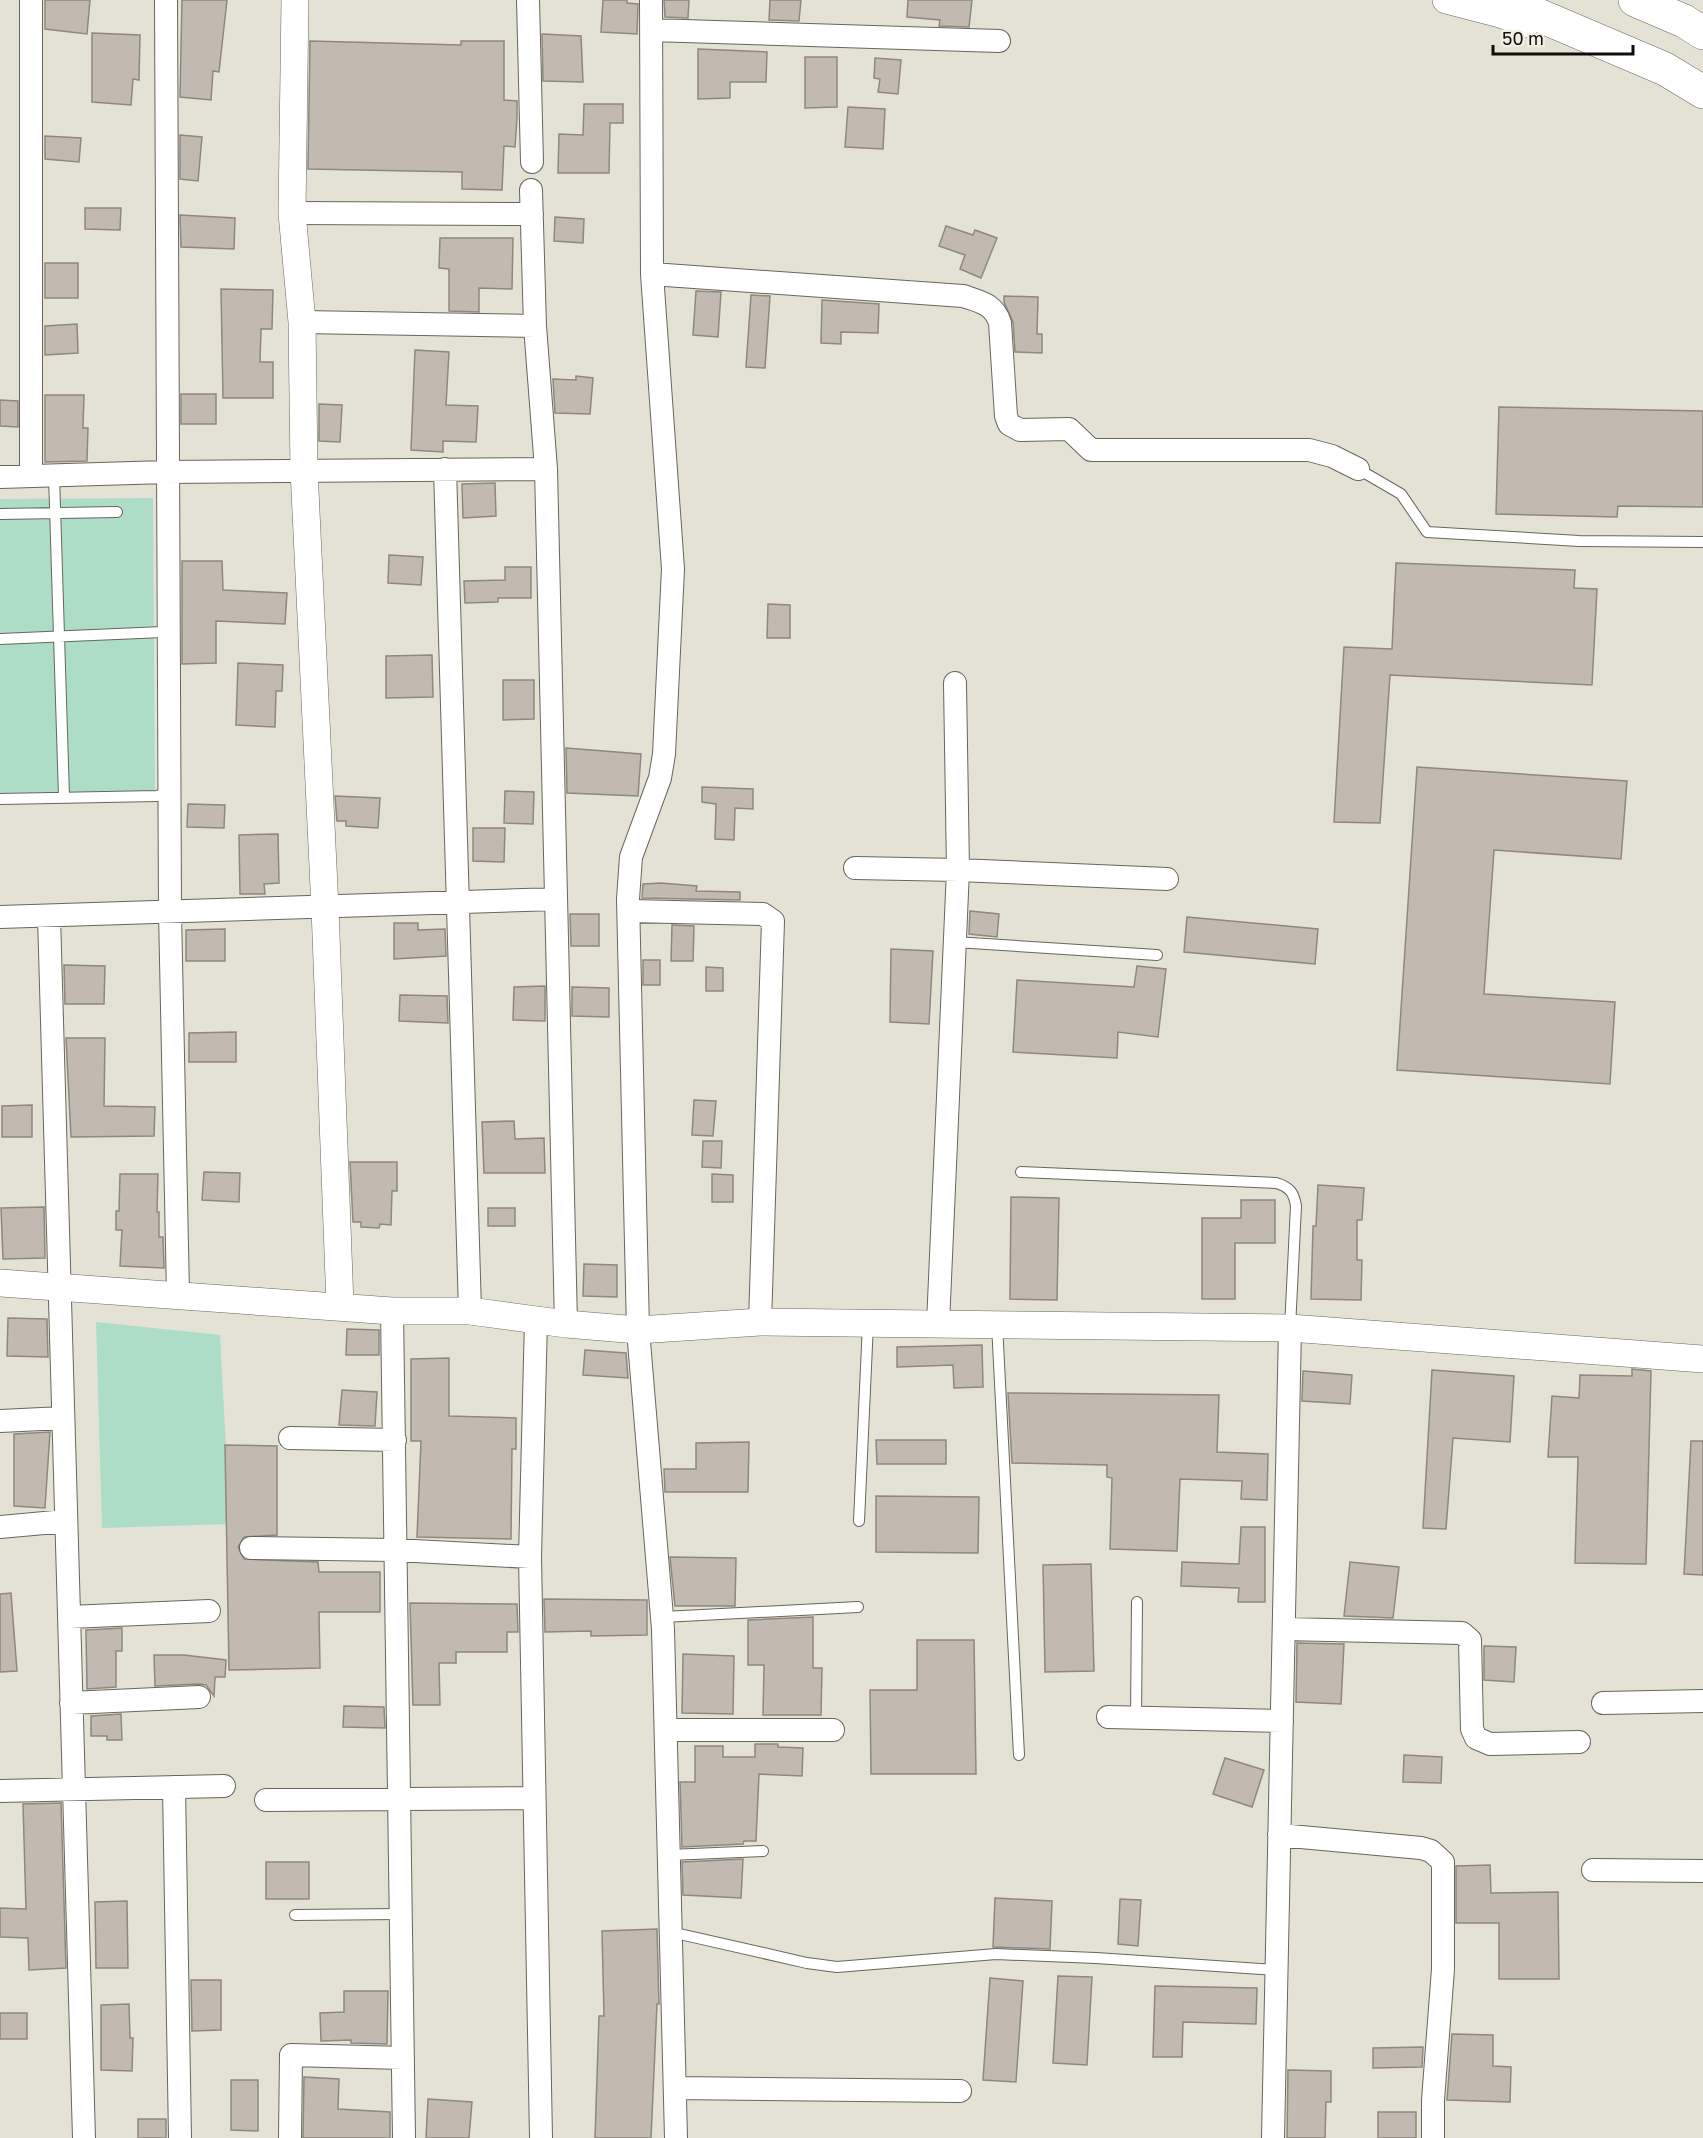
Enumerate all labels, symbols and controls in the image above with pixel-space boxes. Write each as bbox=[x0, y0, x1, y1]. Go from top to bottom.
scale bar bbox=[1493, 18, 1632, 56]
text: 50 m bbox=[1502, 27, 1544, 49]

